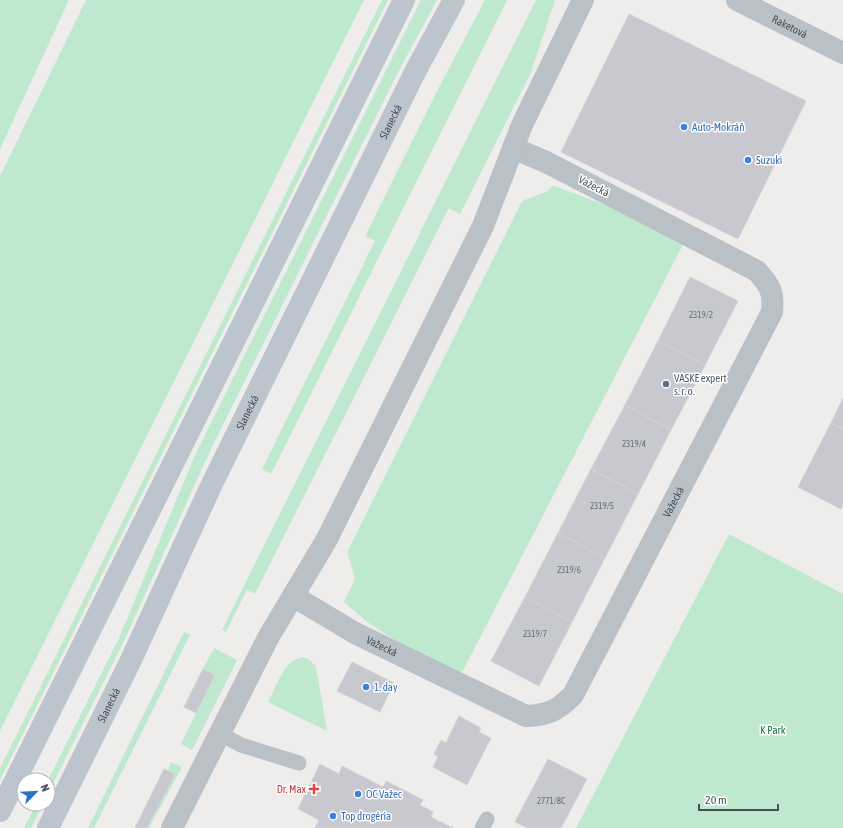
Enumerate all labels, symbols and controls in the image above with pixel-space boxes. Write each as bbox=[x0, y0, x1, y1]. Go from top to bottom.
street label: Raketová bbox=[770, 13, 809, 40]
street label: Slanecká bbox=[377, 102, 404, 141]
place label: Auto-Mokráň bbox=[692, 121, 745, 133]
marker: Auto-Mokráň bbox=[679, 122, 689, 132]
place label: Suzuki bbox=[756, 154, 782, 166]
marker: Suzuki bbox=[743, 155, 753, 165]
street label: Važecká bbox=[577, 173, 611, 199]
house number: 2319/2 bbox=[689, 310, 713, 320]
place label: VASKE expert s. r. o. bbox=[674, 372, 727, 397]
marker: VASKE expert s. r. o. bbox=[661, 379, 671, 389]
street label: Slanecká bbox=[234, 393, 261, 432]
house number: 2319/4 bbox=[622, 439, 646, 449]
street label: Važecká bbox=[660, 485, 686, 519]
house number: 2319/5 bbox=[590, 501, 614, 511]
house number: 2319/6 bbox=[557, 565, 581, 575]
house number: 2319/7 bbox=[523, 629, 547, 639]
street label: Važecká bbox=[364, 633, 399, 659]
place label: 1. day bbox=[374, 681, 398, 693]
marker: 1. day bbox=[361, 682, 371, 692]
street label: Slanecká bbox=[95, 686, 122, 724]
park label: K Park bbox=[760, 724, 786, 736]
north arrow bbox=[16, 772, 56, 812]
text: N bbox=[38, 783, 52, 793]
place label: Dr. Max bbox=[277, 783, 307, 795]
marker: Dr. Max bbox=[309, 784, 319, 794]
scale bar bbox=[699, 786, 778, 812]
place label: OC Važec bbox=[366, 788, 403, 800]
marker: OC Važec bbox=[353, 789, 363, 799]
text: 20 m bbox=[705, 793, 727, 807]
house number: 2771/8C bbox=[537, 796, 565, 806]
place label: Top drogéria bbox=[341, 810, 391, 822]
marker: Top drogéria bbox=[328, 811, 338, 821]

